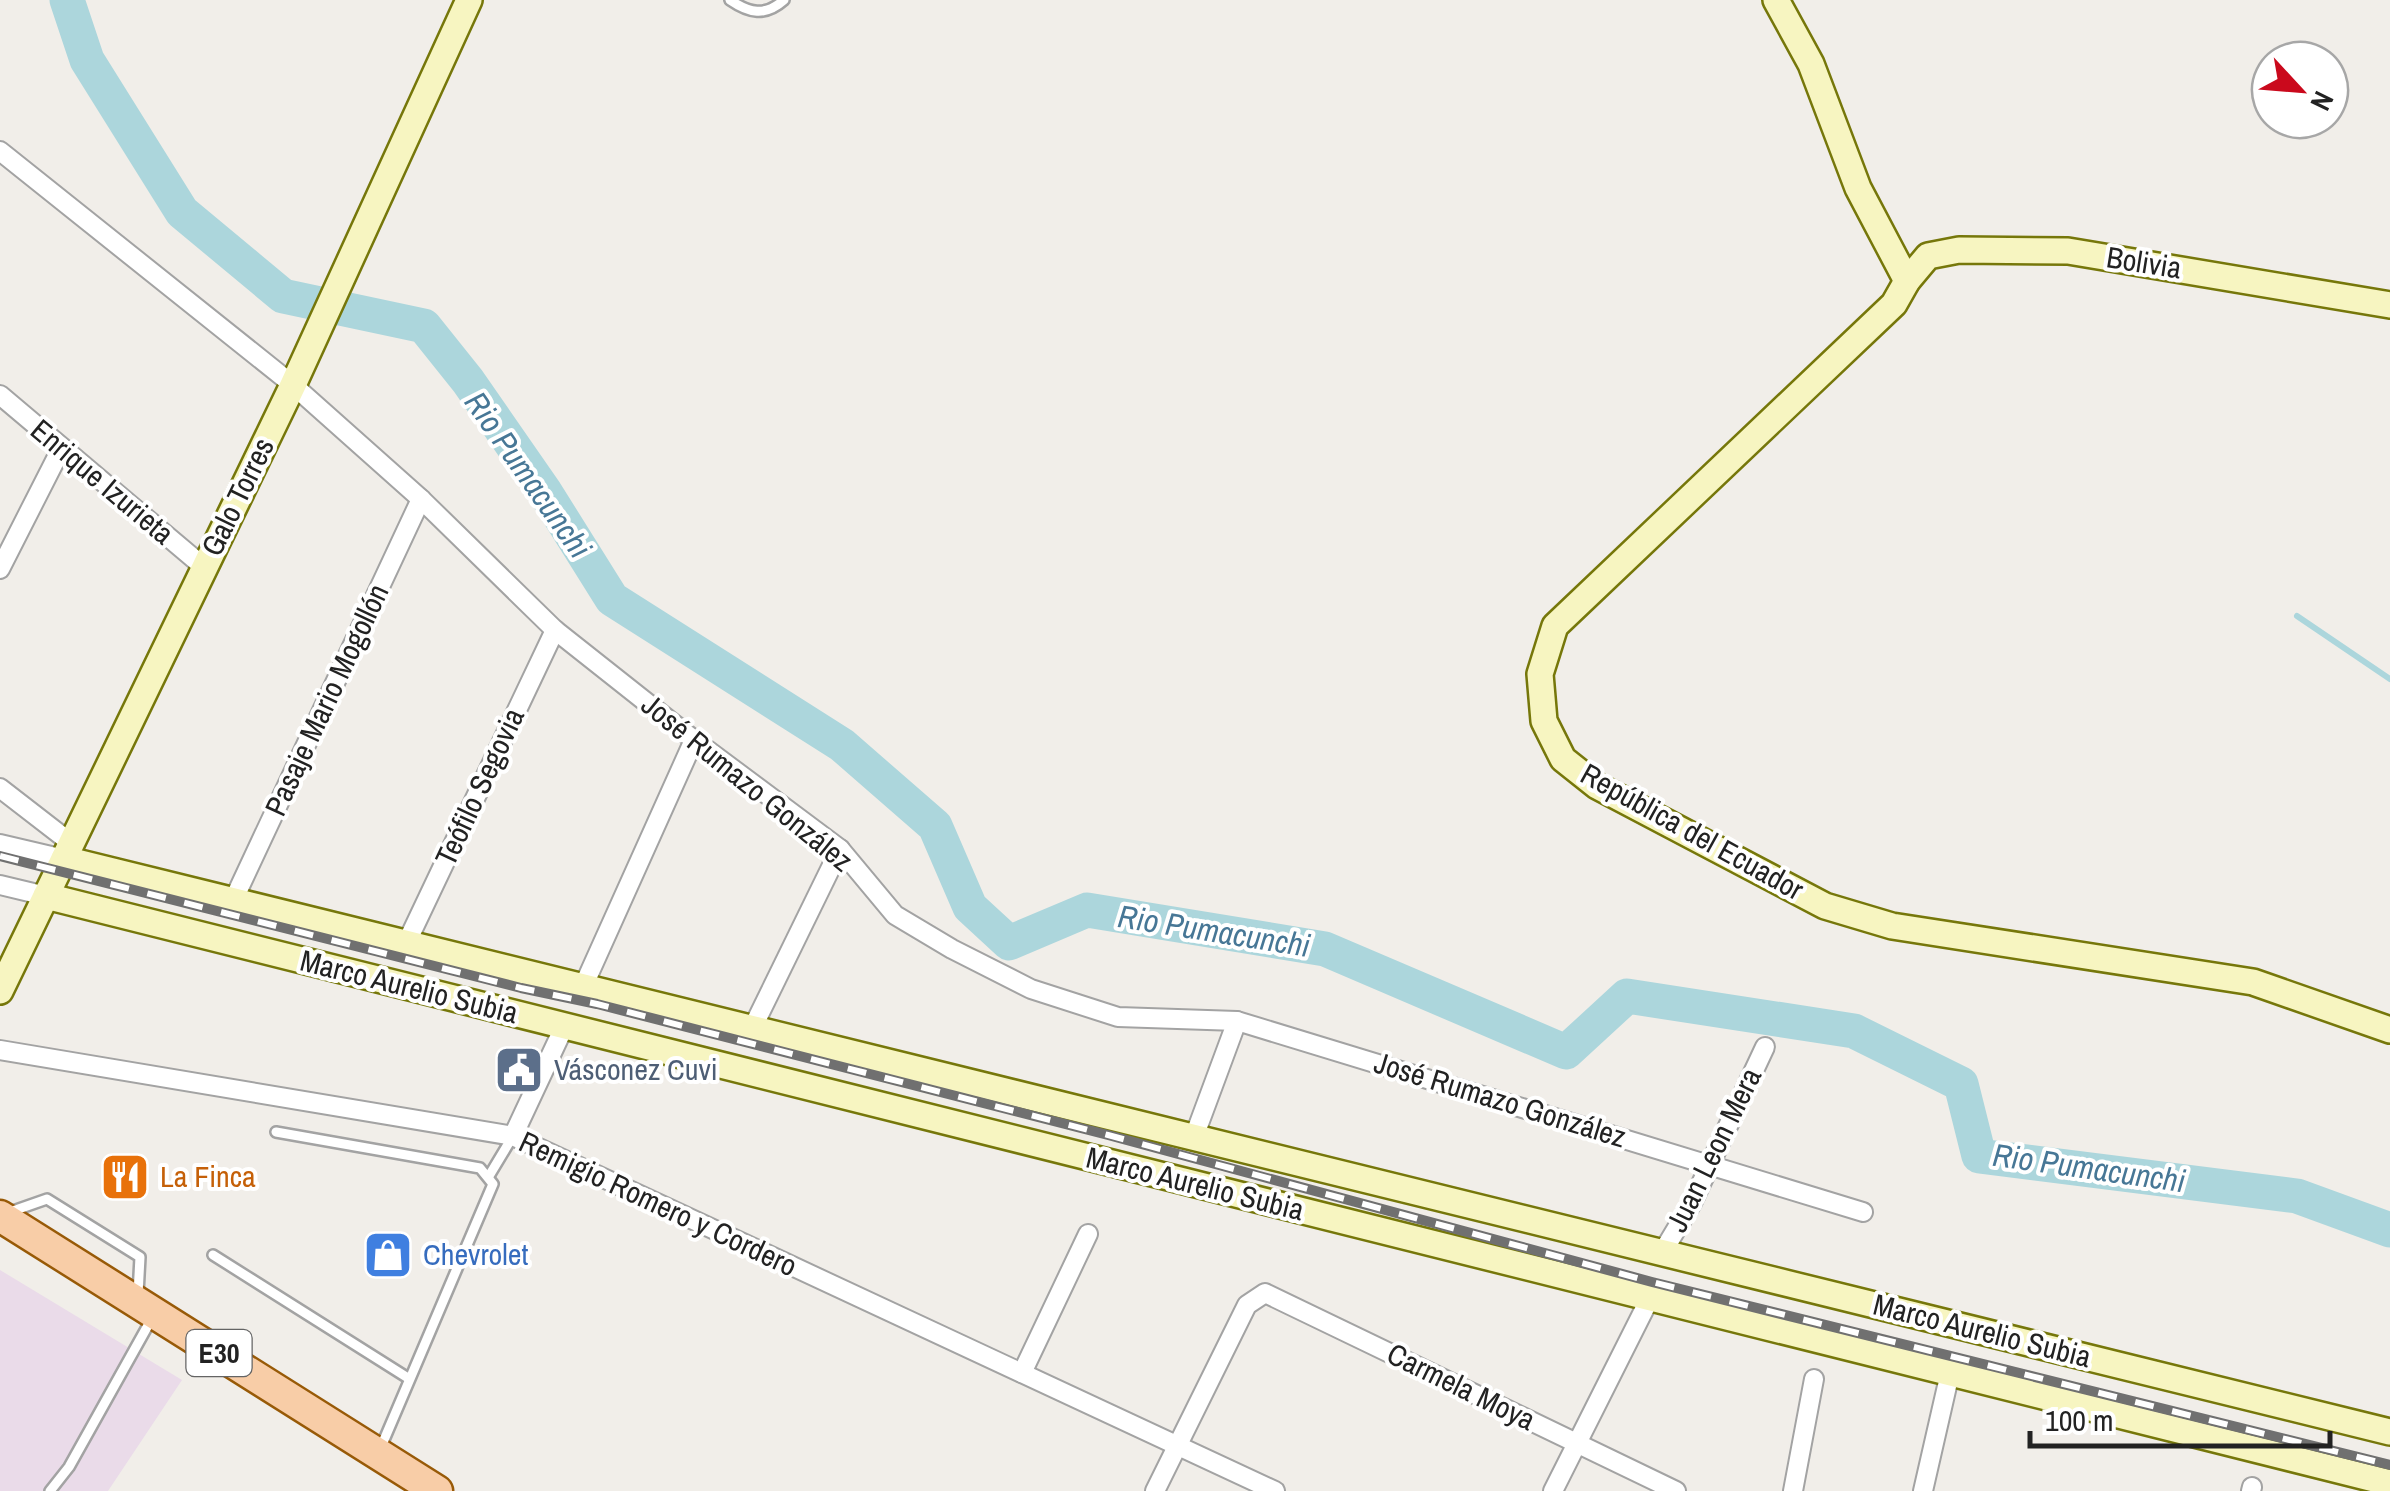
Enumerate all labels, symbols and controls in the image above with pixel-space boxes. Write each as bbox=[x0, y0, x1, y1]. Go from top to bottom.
north arrow bbox=[2250, 40, 2350, 140]
text: N bbox=[2302, 85, 2343, 117]
street label: Bolivia bbox=[2104, 236, 2185, 288]
water label: Rio Pumacunchi bbox=[455, 383, 602, 567]
street label: Enrique Izurieta bbox=[23, 410, 183, 553]
street label: Galo Torres bbox=[191, 431, 283, 562]
street label: Pasaje Mario Mogollón bbox=[255, 577, 397, 822]
street label: José Rumazo González bbox=[634, 685, 862, 880]
street label: Teófilo Segovia bbox=[425, 701, 533, 872]
street label: República del Ecuador bbox=[1574, 753, 1812, 909]
water label: Rio Pumacunchi bbox=[1115, 894, 1314, 967]
street label: Marco Aurelio Subia bbox=[296, 940, 523, 1032]
street label: José Rumazo González bbox=[1370, 1042, 1631, 1156]
public building icon: Vásconez Cuvi bbox=[493, 1044, 545, 1096]
place label: Vásconez Cuvi bbox=[554, 1049, 718, 1089]
street label: Juan Leon Mera bbox=[1656, 1061, 1770, 1238]
street label: Remigio Romero y Cordero bbox=[513, 1121, 804, 1285]
water label: Rio Pumacunchi bbox=[1990, 1133, 2189, 1202]
street label: Marco Aurelio Subia bbox=[1082, 1137, 1309, 1229]
restaurant icon: La Finca bbox=[99, 1151, 151, 1203]
place label: La Finca bbox=[160, 1156, 256, 1196]
shop icon: Chevrolet bbox=[362, 1229, 414, 1281]
place label: Chevrolet bbox=[423, 1234, 528, 1274]
street label: Marco Aurelio Subia bbox=[1869, 1284, 2096, 1376]
road number: E30 bbox=[186, 1330, 252, 1376]
street label: Carmela Moya bbox=[1381, 1333, 1542, 1439]
scale bar bbox=[2030, 1386, 2330, 1448]
text: 100 m bbox=[2045, 1400, 2113, 1440]

